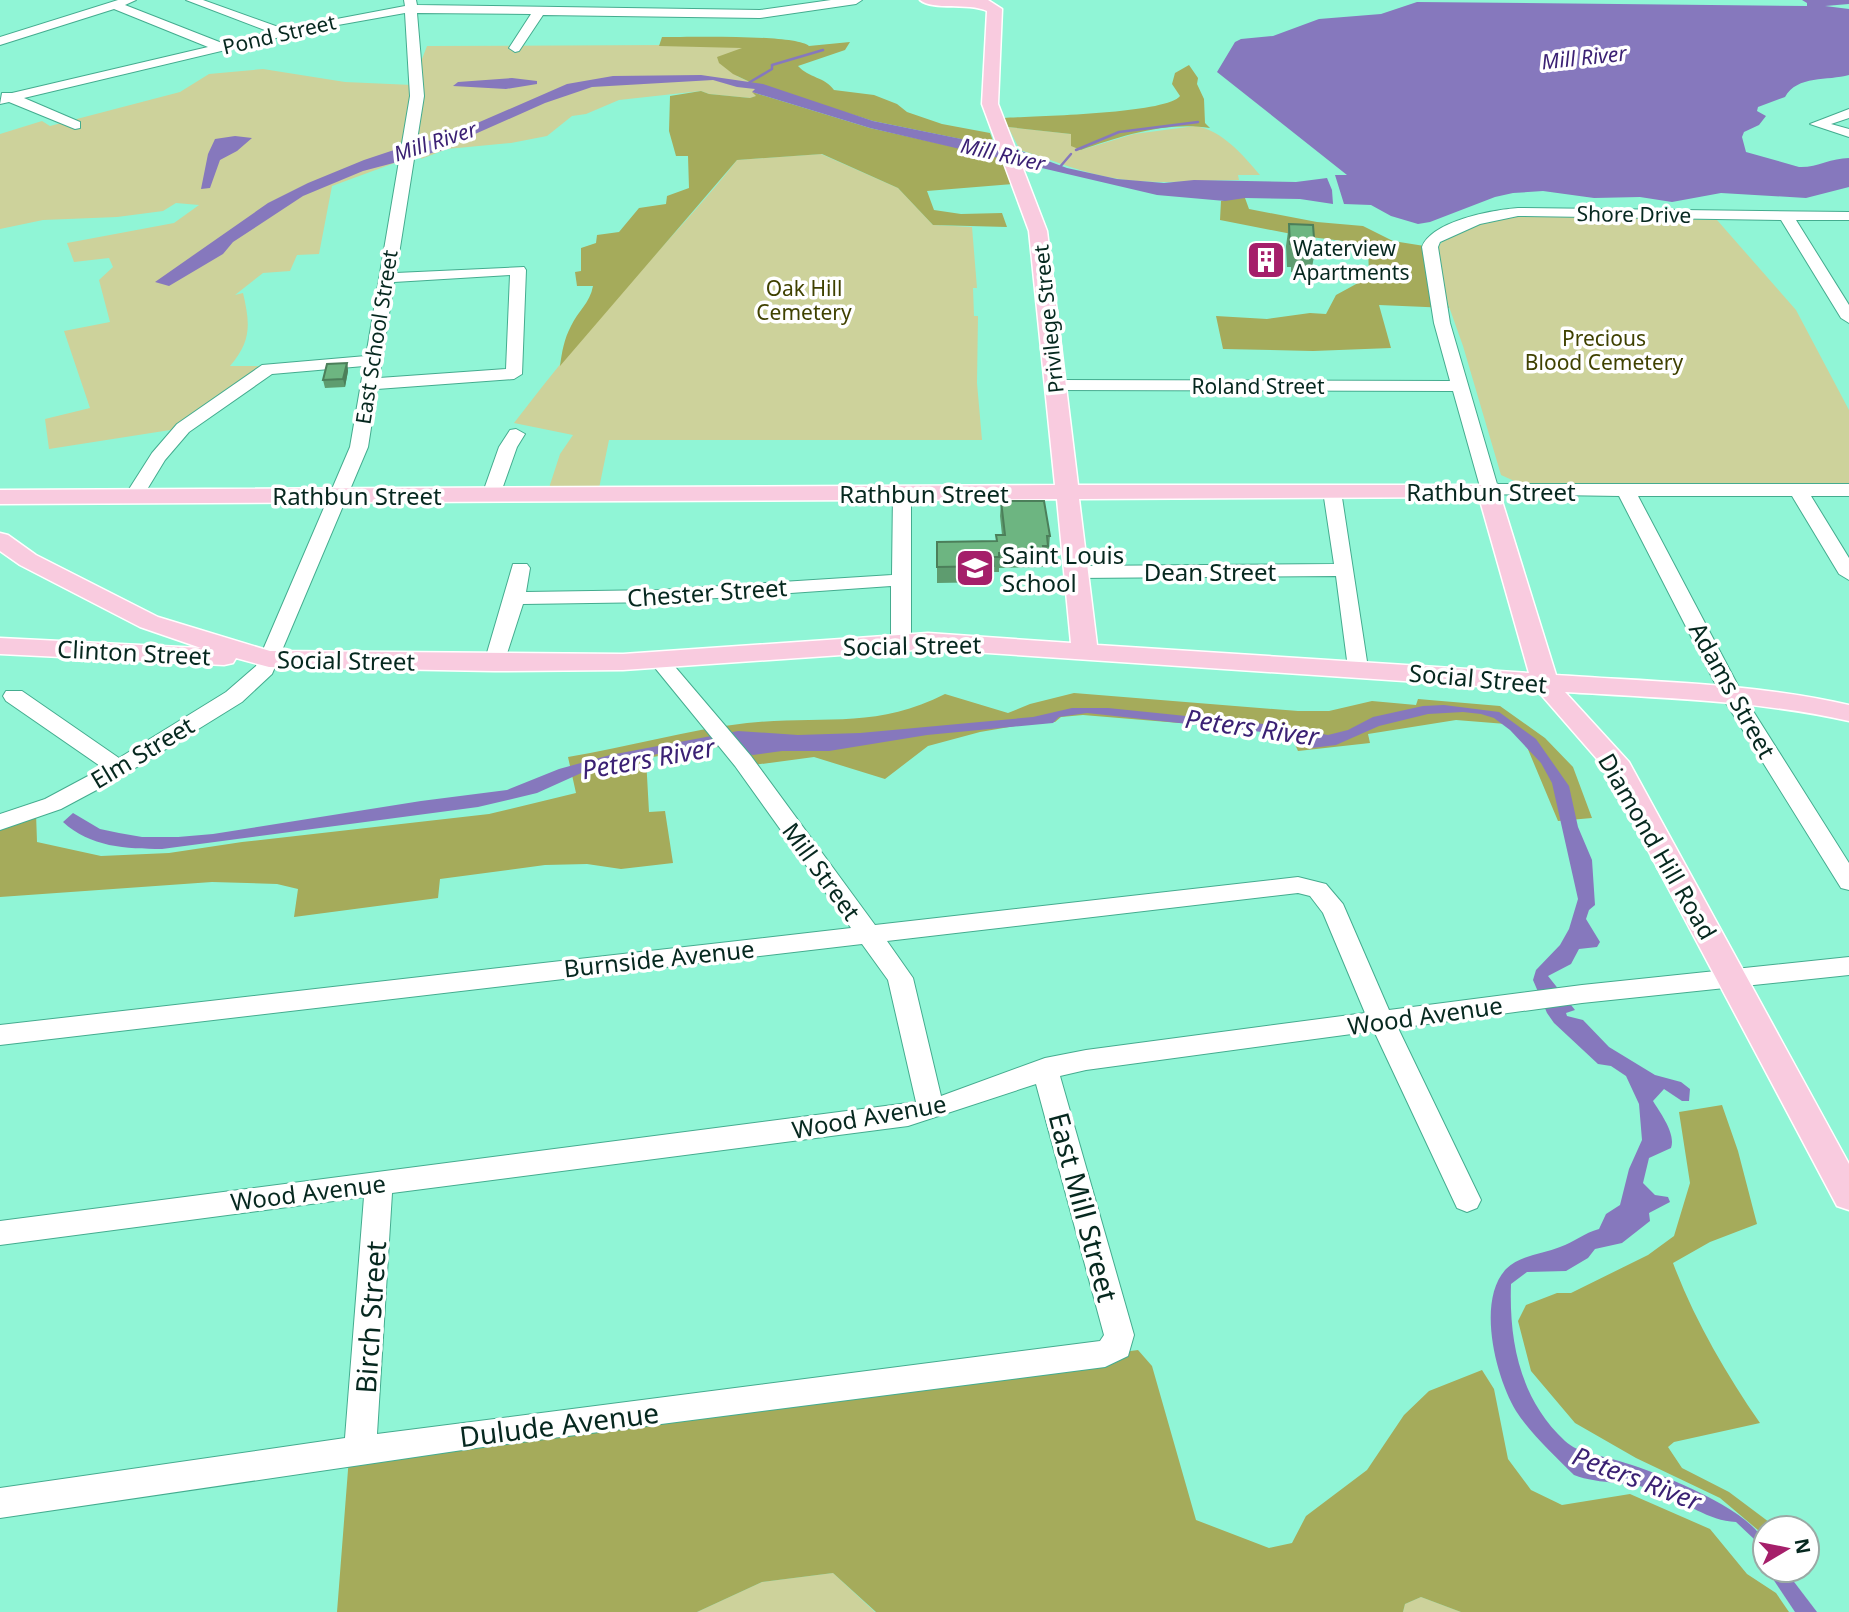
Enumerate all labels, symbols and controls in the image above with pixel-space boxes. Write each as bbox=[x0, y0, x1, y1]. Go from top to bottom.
street label: Pond Street bbox=[220, 7, 339, 61]
water label: Mill River bbox=[1540, 38, 1630, 75]
water label: Mill River bbox=[390, 114, 482, 168]
water label: Mill River bbox=[958, 131, 1049, 178]
street label: Shore Drive bbox=[1576, 199, 1692, 229]
place label: Waterview Apartments bbox=[1293, 234, 1409, 286]
building icon: Waterview Apartments bbox=[1245, 239, 1287, 281]
street label: Privilege Street bbox=[1026, 243, 1070, 395]
street label: East School Street bbox=[348, 247, 404, 426]
park label: Oak Hill Cemetery bbox=[756, 274, 852, 326]
park label: Precious Blood Cemetery bbox=[1525, 324, 1683, 376]
street label: Roland Street bbox=[1192, 372, 1325, 400]
street label: Rathbun Street bbox=[1406, 475, 1576, 508]
street label: Rathbun Street bbox=[839, 477, 1009, 510]
street label: Rathbun Street bbox=[272, 479, 442, 512]
place label: Saint Louis School bbox=[1002, 538, 1124, 599]
school or university icon: Saint Louis School bbox=[954, 547, 996, 589]
street label: Dean Street bbox=[1144, 555, 1277, 588]
street label: Chester Street bbox=[626, 570, 788, 614]
street label: Adams Street bbox=[1682, 616, 1784, 764]
street label: Social Street bbox=[843, 627, 982, 663]
street label: Clinton Street bbox=[56, 632, 212, 673]
street label: Social Street bbox=[277, 642, 416, 678]
street label: Social Street bbox=[1408, 656, 1549, 700]
water label: Peters River bbox=[1183, 700, 1323, 754]
street label: Elm Street bbox=[84, 708, 200, 796]
water label: Peters River bbox=[579, 728, 719, 787]
street label: Diamond Hill Road bbox=[1591, 747, 1725, 945]
street label: Mill Street bbox=[775, 815, 869, 927]
street label: Burnside Avenue bbox=[562, 932, 756, 984]
street label: Wood Avenue bbox=[1345, 988, 1505, 1042]
street label: Wood Avenue bbox=[789, 1086, 949, 1146]
street label: East Mill Street bbox=[1040, 1108, 1128, 1306]
street label: Wood Avenue bbox=[228, 1166, 388, 1218]
street label: Birch Street bbox=[346, 1240, 394, 1394]
street label: Dulude Avenue bbox=[457, 1393, 661, 1455]
water label: Peters River bbox=[1568, 1437, 1708, 1520]
north arrow bbox=[1751, 1514, 1821, 1584]
text: N bbox=[1789, 1536, 1817, 1556]

